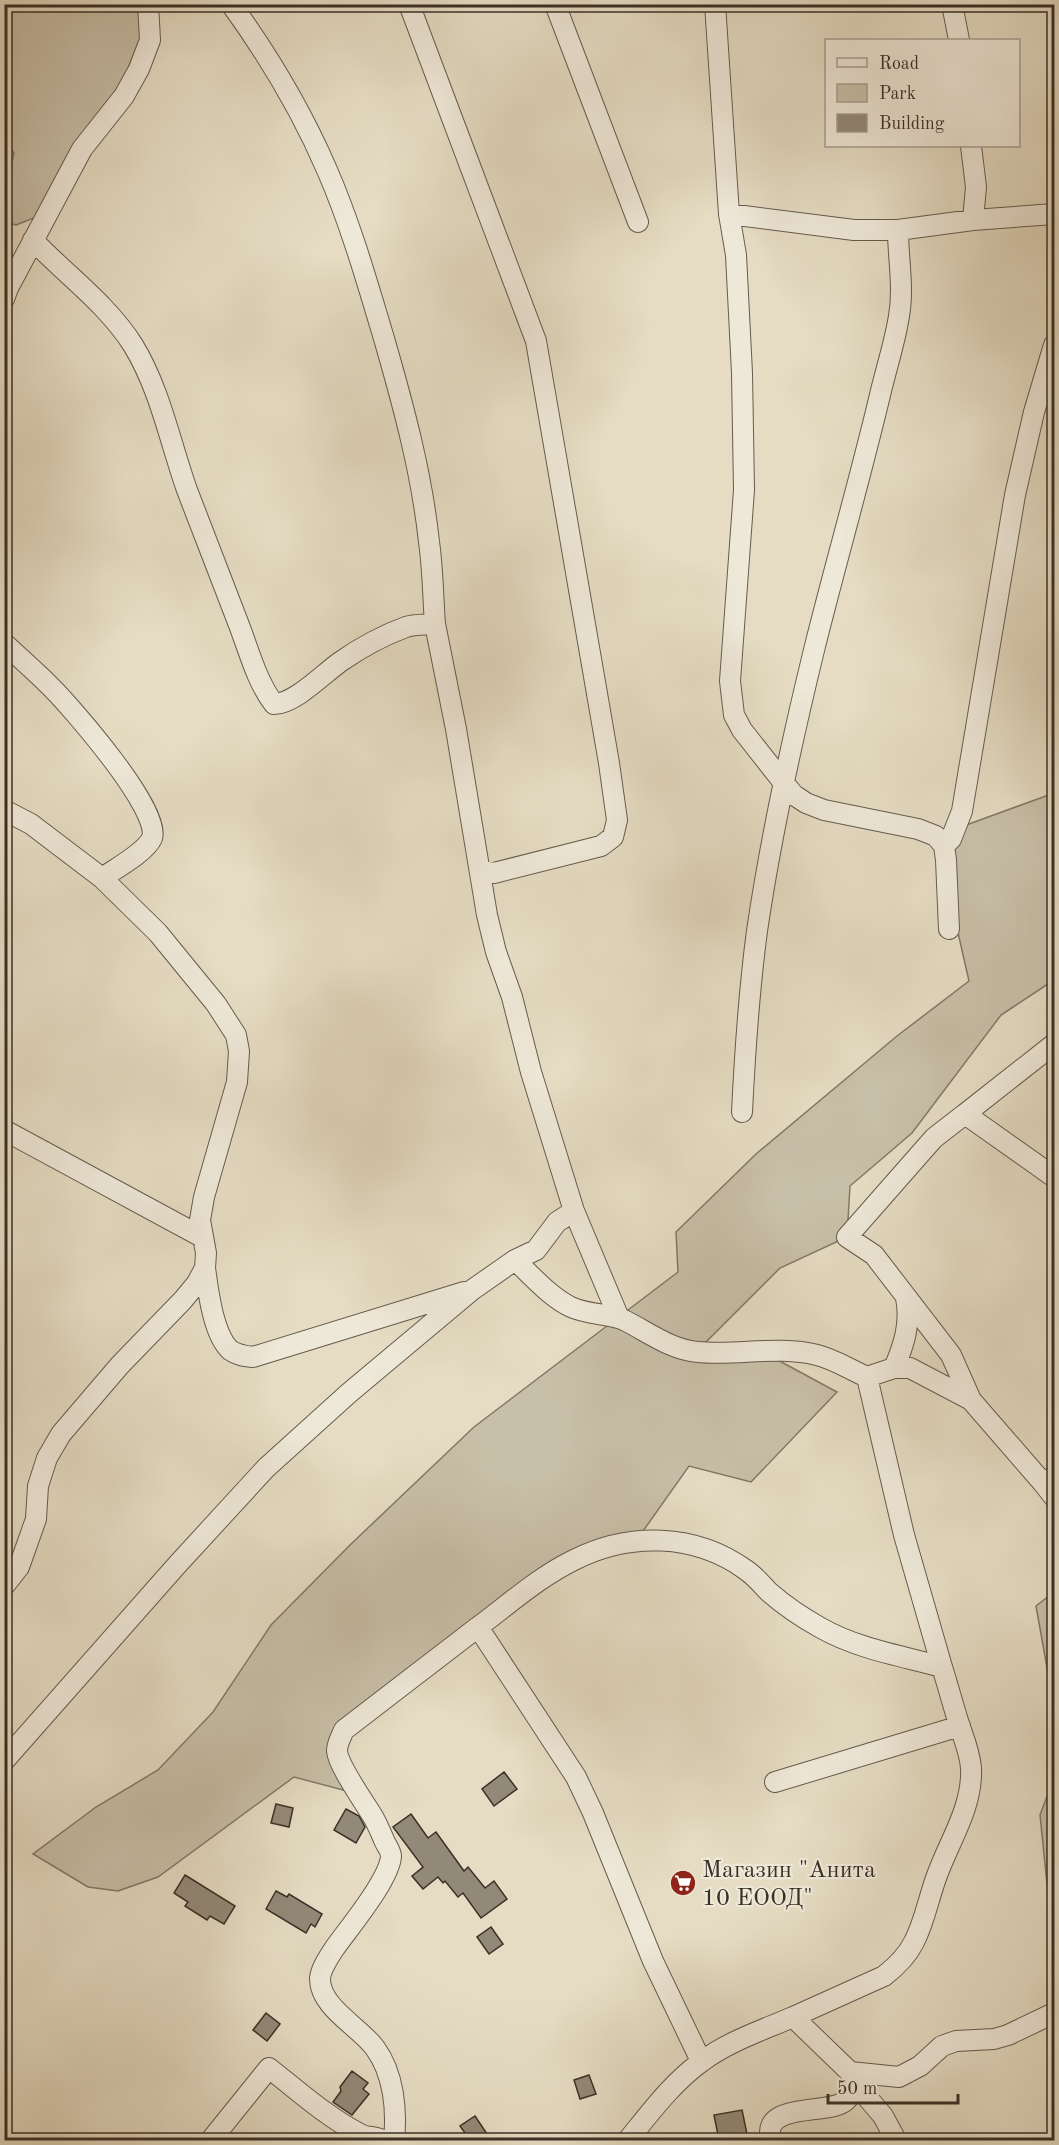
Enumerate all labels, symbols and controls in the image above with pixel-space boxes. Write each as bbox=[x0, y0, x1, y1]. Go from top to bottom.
legend bbox=[825, 39, 1020, 147]
text: Road bbox=[879, 55, 919, 73]
text: Park bbox=[879, 85, 916, 103]
text: Building bbox=[879, 115, 945, 133]
place label: Магазин "Анита 10 ЕООД" bbox=[702, 1859, 876, 1911]
supermarket icon: Магазин "Анита 10 ЕООД" bbox=[668, 1868, 698, 1898]
scale bar bbox=[828, 2067, 958, 2105]
text: 50 m bbox=[837, 2080, 877, 2098]

